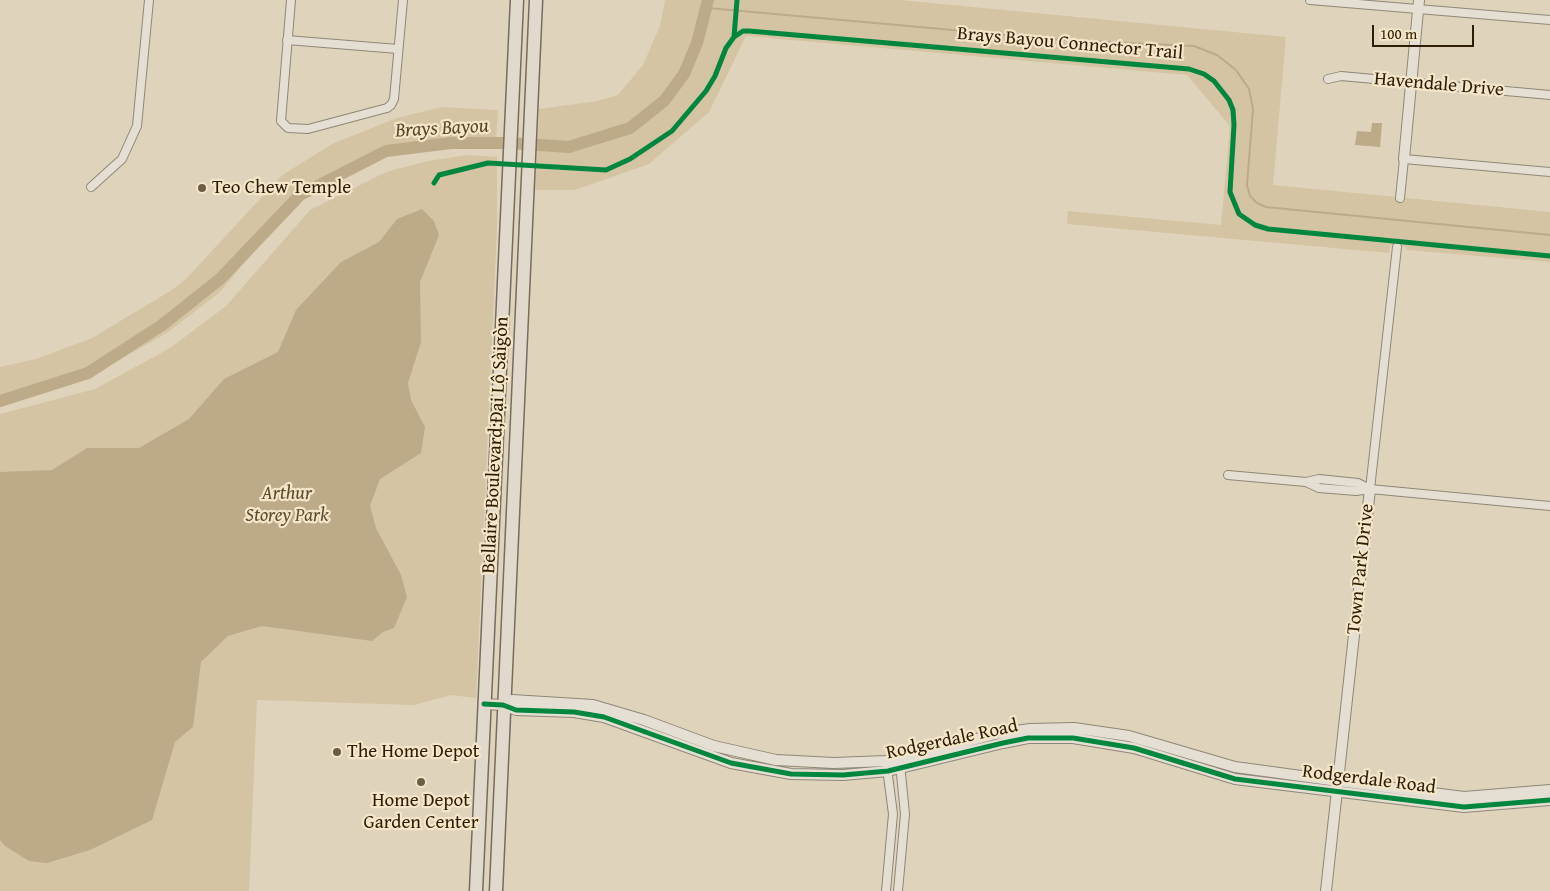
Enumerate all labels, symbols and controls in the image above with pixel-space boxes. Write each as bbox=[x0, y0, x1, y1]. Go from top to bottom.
scale bar bbox=[1375, 15, 1478, 47]
street label: Brays Bayou Connector Trail bbox=[956, 23, 1184, 65]
text: 100 m bbox=[1380, 23, 1417, 44]
street label: Havendale Drive bbox=[1373, 68, 1505, 102]
water label: Brays Bayou bbox=[395, 115, 489, 143]
place label: Teo Chew Temple bbox=[212, 177, 351, 199]
marker: Teo Chew Temple bbox=[196, 182, 208, 194]
street label: Bellaire Boulevard;Đại Lộ Sàigòn bbox=[478, 316, 514, 574]
park label: Arthur Storey Park bbox=[245, 483, 329, 527]
street label: Town Park Drive bbox=[1343, 503, 1379, 635]
street label: Rodgerdale Road bbox=[884, 715, 1020, 765]
place label: The Home Depot bbox=[347, 741, 479, 763]
marker: The Home Depot bbox=[331, 746, 343, 758]
street label: Rodgerdale Road bbox=[1301, 761, 1437, 799]
marker: Home Depot Garden Center bbox=[415, 776, 427, 788]
place label: Home Depot Garden Center bbox=[363, 790, 479, 834]

